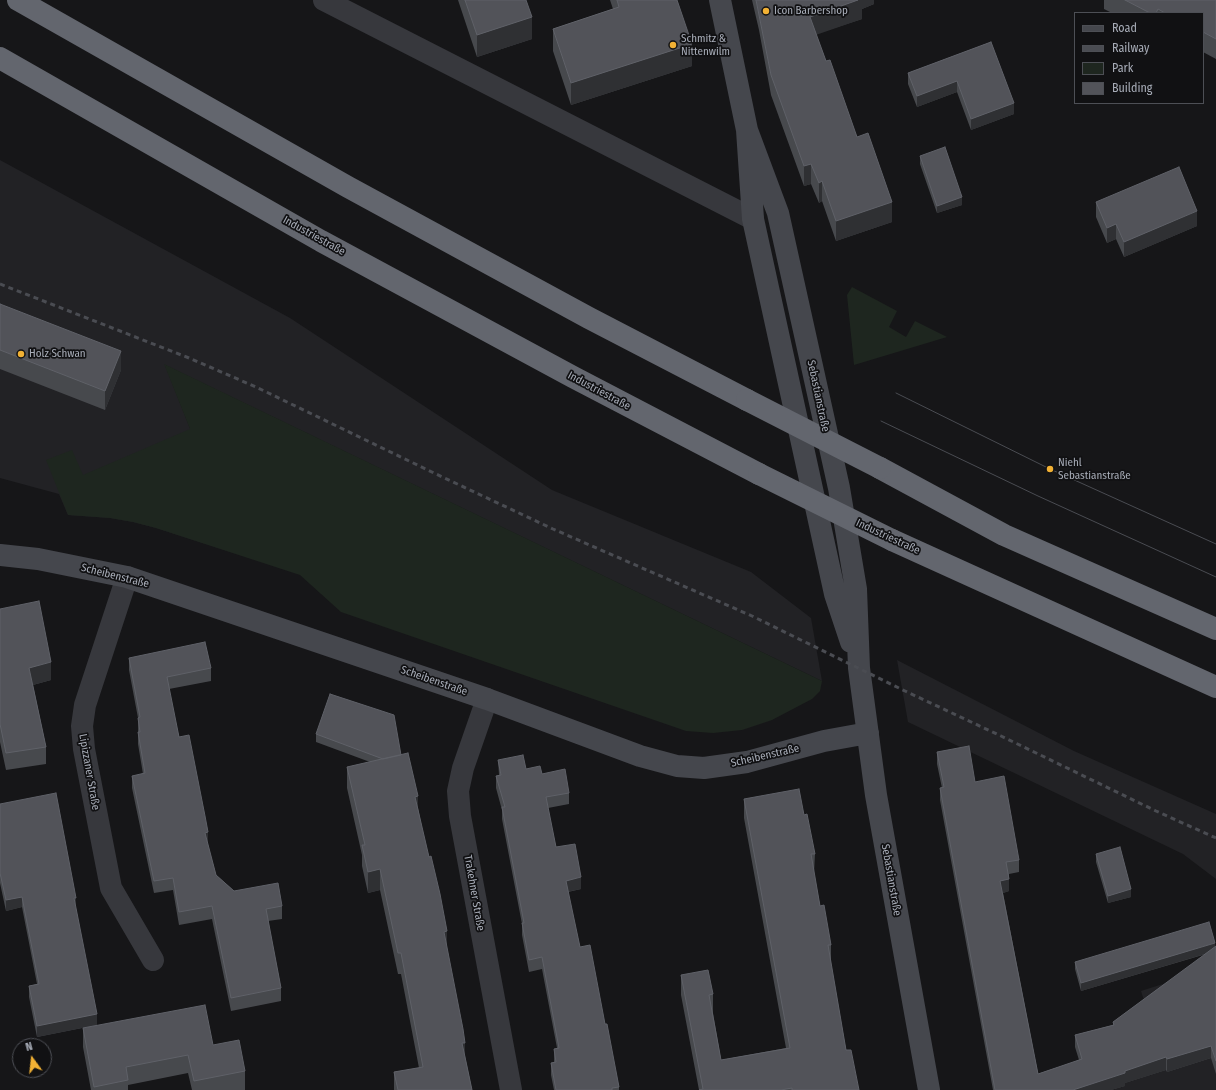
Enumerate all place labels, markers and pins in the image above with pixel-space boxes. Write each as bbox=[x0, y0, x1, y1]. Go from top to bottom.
place label: Icon Barbershop bbox=[774, 4, 848, 18]
marker: Icon Barbershop bbox=[761, 6, 771, 16]
place label: Schmitz & Nittenwilm bbox=[681, 32, 730, 58]
marker: Schmitz & Nittenwilm bbox=[668, 40, 678, 50]
place label: Holz Schwan bbox=[29, 347, 86, 361]
marker: Holz Schwan bbox=[16, 349, 26, 359]
place label: Niehl Sebastianstraße bbox=[1058, 456, 1131, 482]
marker: Niehl Sebastianstraße bbox=[1045, 464, 1055, 474]

